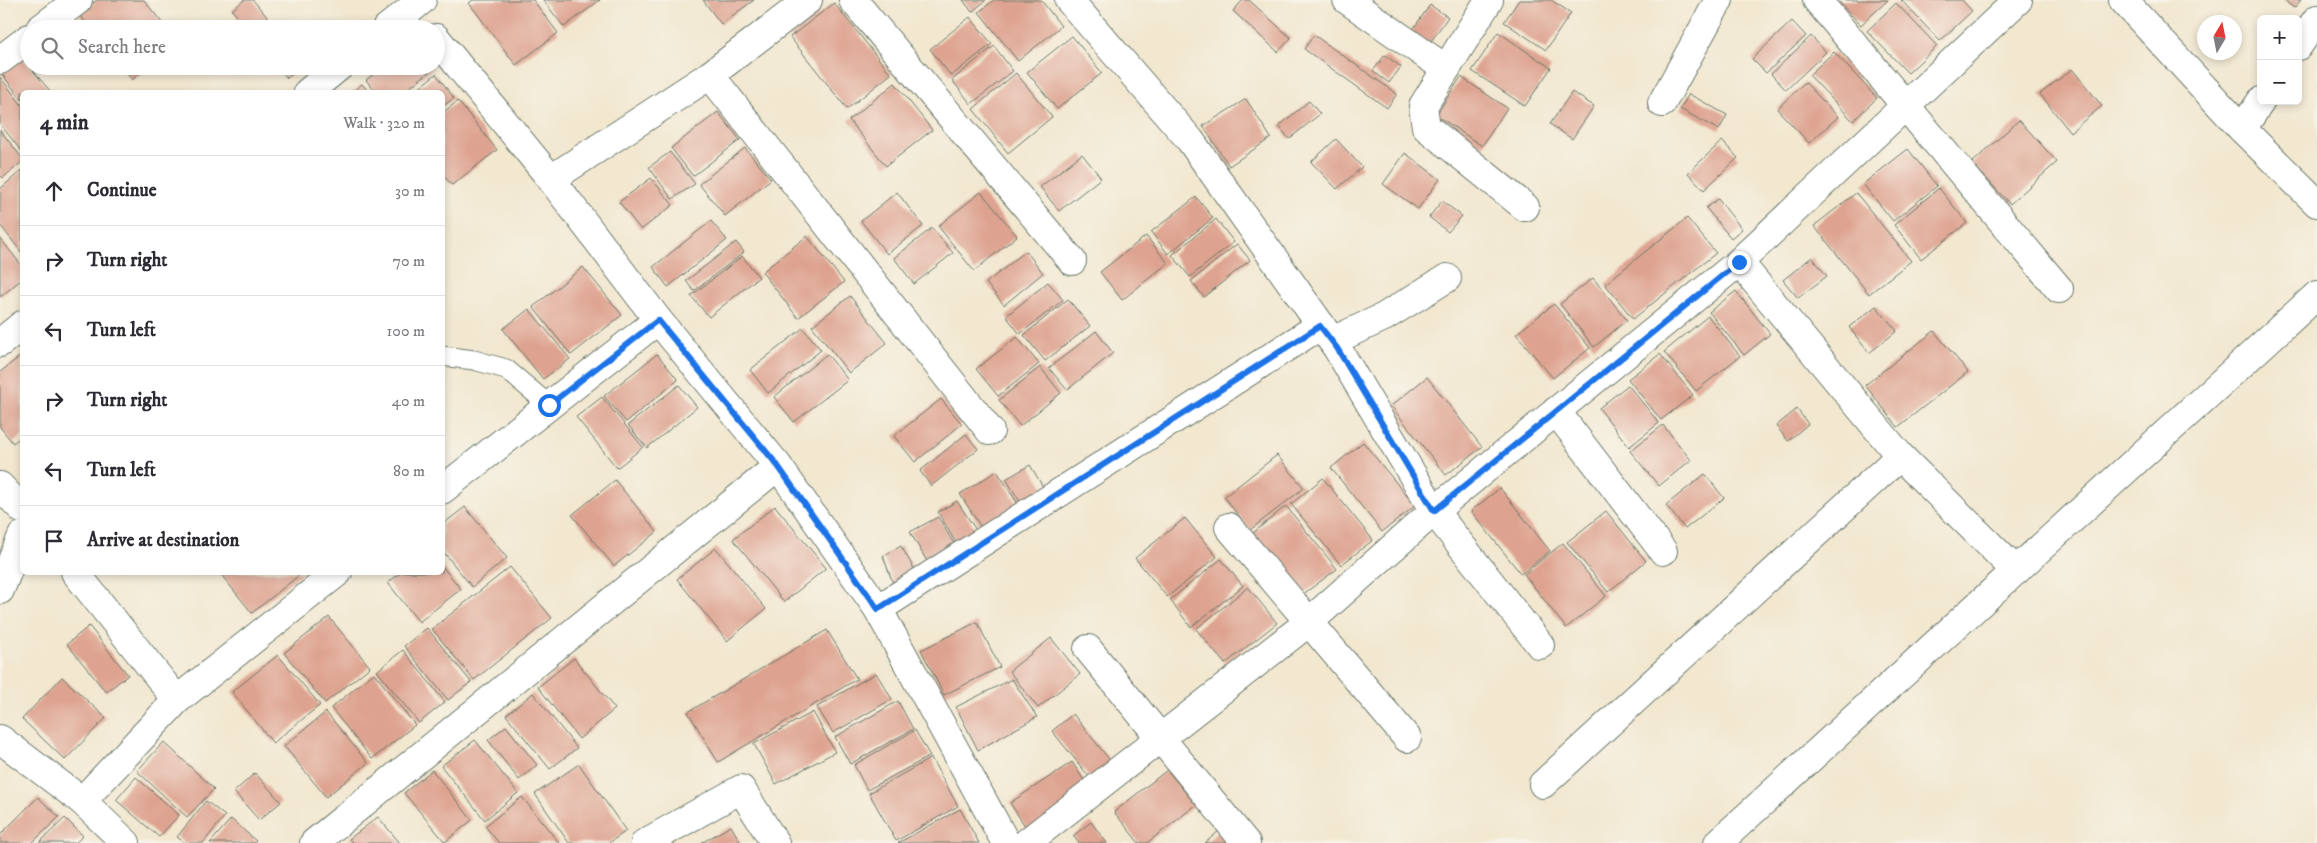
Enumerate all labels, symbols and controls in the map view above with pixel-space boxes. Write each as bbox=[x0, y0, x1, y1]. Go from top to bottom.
north arrow bbox=[2197, 15, 2242, 60]
map controls bbox=[2257, 15, 2302, 105]
button: + bbox=[2257, 15, 2302, 60]
search box bbox=[20, 20, 445, 75]
icon: search bbox=[38, 34, 66, 62]
text: Search here bbox=[78, 36, 166, 59]
button: − bbox=[2257, 60, 2302, 105]
text: 4 min bbox=[40, 110, 89, 136]
text: Walk · 320 m bbox=[343, 113, 425, 133]
icon: ahead bbox=[40, 177, 68, 205]
text: Continue bbox=[87, 179, 157, 202]
text: 30 m bbox=[395, 181, 425, 201]
icon: right bbox=[40, 247, 68, 275]
text: Turn right bbox=[87, 249, 167, 272]
text: 70 m bbox=[393, 251, 425, 271]
route end bbox=[1728, 251, 1751, 274]
icon: left bbox=[40, 317, 68, 345]
text: Turn left bbox=[87, 319, 156, 342]
text: 100 m bbox=[387, 321, 425, 341]
icon: right bbox=[40, 387, 68, 415]
text: Turn right bbox=[87, 389, 167, 412]
text: 40 m bbox=[392, 391, 425, 411]
route start bbox=[538, 394, 561, 417]
icon: left bbox=[40, 457, 68, 485]
text: Turn left bbox=[87, 459, 156, 482]
text: 80 m bbox=[393, 461, 425, 481]
icon: arrive bbox=[40, 527, 68, 555]
text: Arrive at destination bbox=[87, 529, 239, 552]

